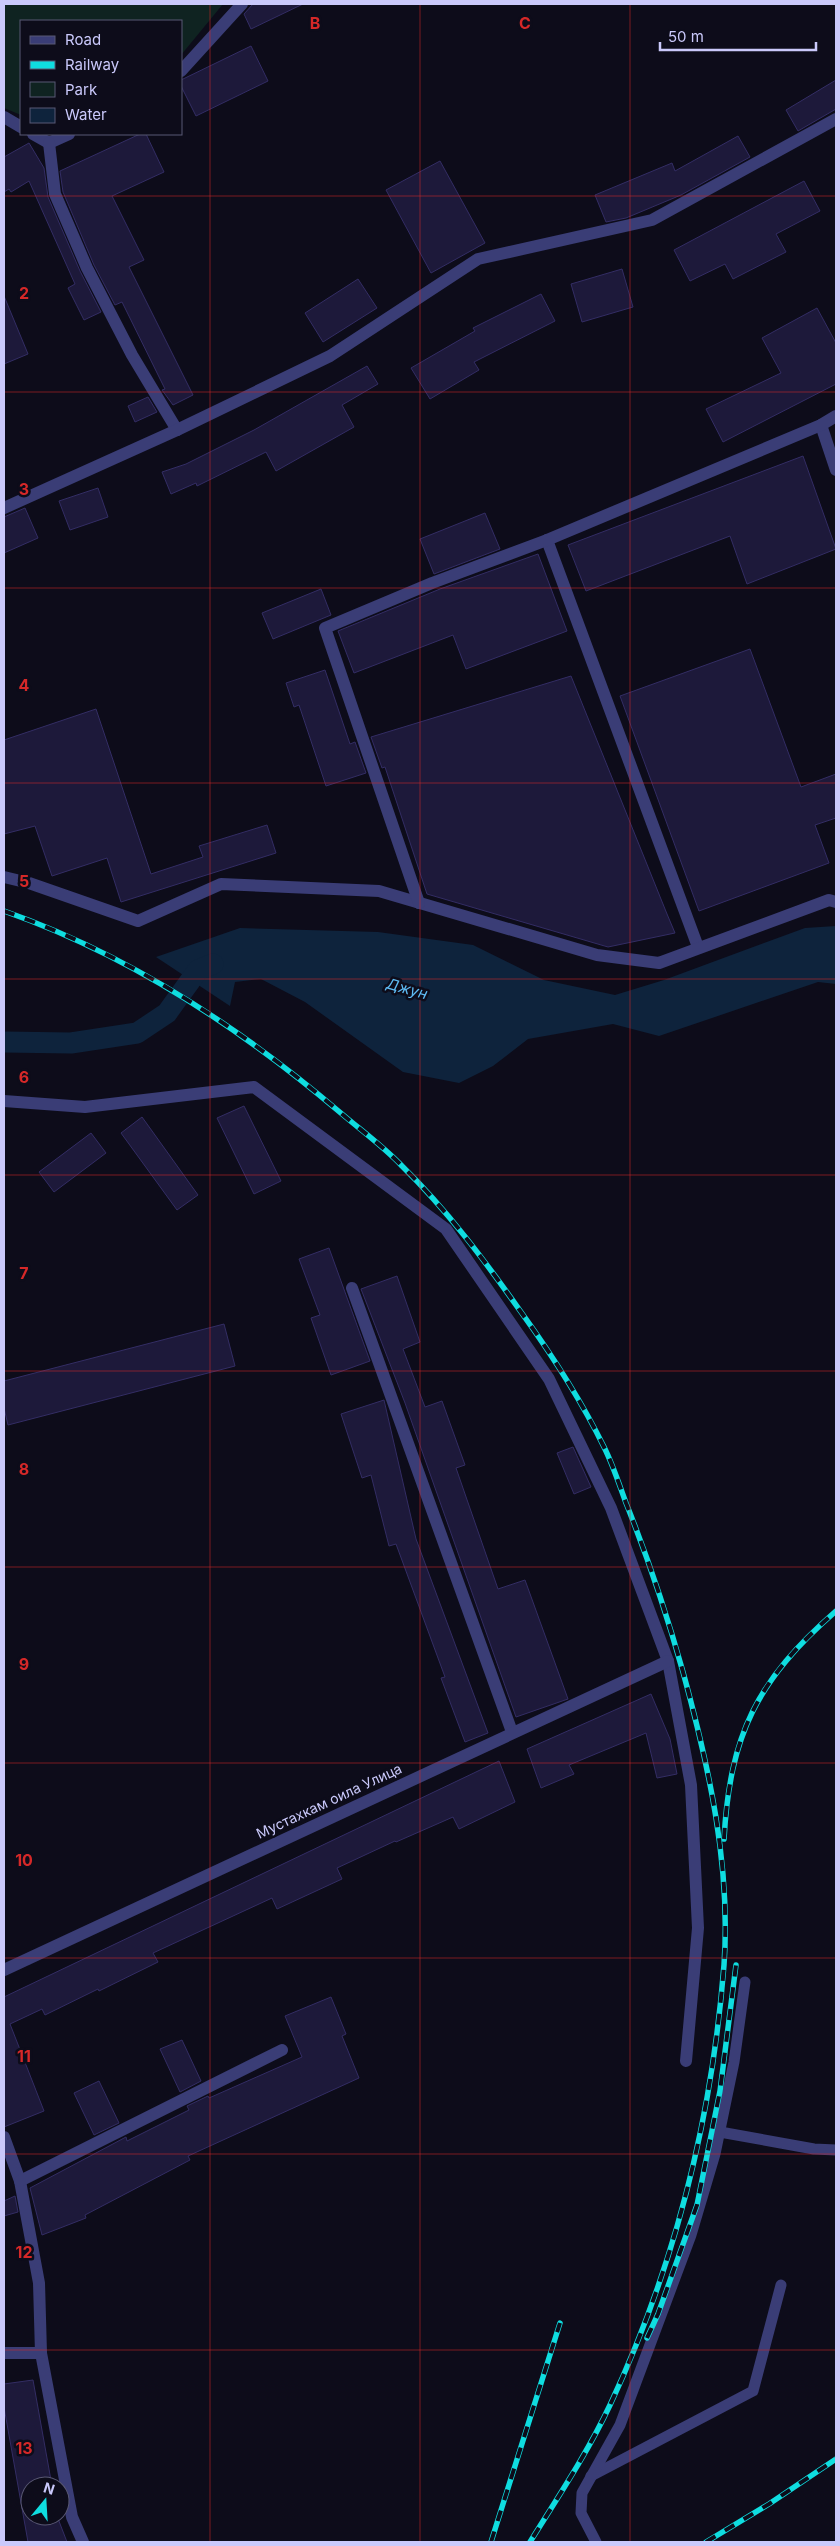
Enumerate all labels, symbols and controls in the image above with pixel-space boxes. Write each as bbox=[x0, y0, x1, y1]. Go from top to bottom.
text: B bbox=[310, 13, 320, 33]
text: C bbox=[519, 13, 531, 33]
legend bbox=[20, 20, 182, 135]
scale bar bbox=[660, 20, 816, 52]
text: 50 m bbox=[668, 27, 704, 46]
text: Road bbox=[65, 30, 101, 49]
text: Railway bbox=[65, 55, 120, 74]
text: Park bbox=[65, 80, 98, 99]
text: Water bbox=[65, 105, 107, 124]
text: 2 bbox=[19, 283, 29, 303]
text: 3 bbox=[19, 479, 29, 499]
text: 4 bbox=[19, 675, 30, 695]
text: 5 bbox=[19, 871, 29, 891]
water label: Джун bbox=[383, 973, 430, 1003]
text: 6 bbox=[19, 1067, 29, 1087]
text: 7 bbox=[19, 1263, 29, 1283]
text: 8 bbox=[19, 1459, 29, 1479]
text: 9 bbox=[19, 1654, 29, 1674]
street label: Мустахкам оила Улица bbox=[253, 1759, 404, 1842]
text: 10 bbox=[15, 1850, 33, 1870]
text: 11 bbox=[17, 2046, 31, 2066]
text: 12 bbox=[16, 2242, 32, 2262]
text: 13 bbox=[15, 2438, 33, 2458]
north arrow bbox=[20, 2476, 70, 2526]
text: N bbox=[41, 2478, 57, 2498]

